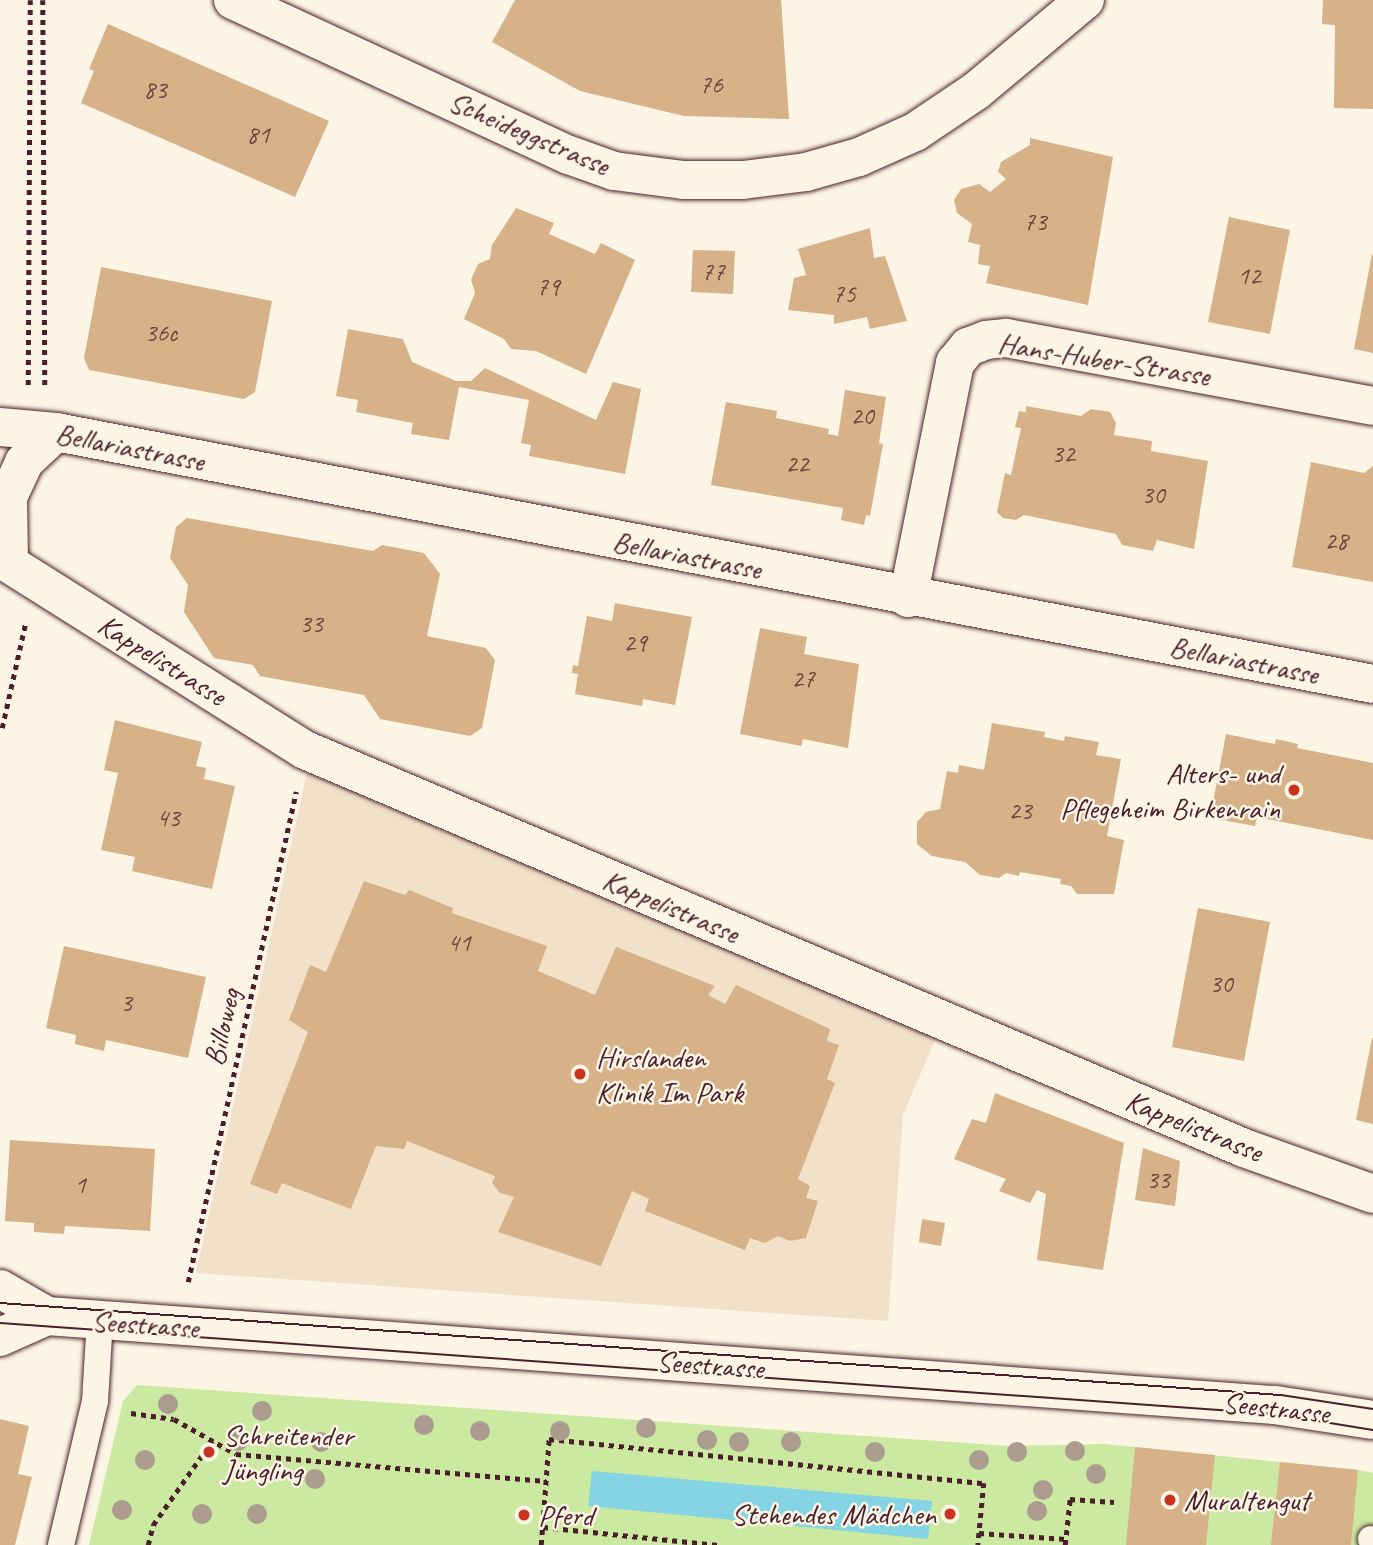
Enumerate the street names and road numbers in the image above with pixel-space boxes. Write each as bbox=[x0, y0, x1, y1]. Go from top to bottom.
street label: Scheideggstrasse bbox=[443, 83, 615, 183]
street label: Hans-Huber-Strasse bbox=[996, 324, 1212, 394]
street label: Bellariastrasse bbox=[53, 415, 207, 479]
street label: Bellariastrasse bbox=[610, 523, 764, 587]
street label: Kappelistrasse bbox=[91, 607, 233, 713]
street label: Bellariastrasse bbox=[1167, 628, 1321, 692]
street label: Kappelistrasse bbox=[598, 861, 744, 951]
street label: Billoweg bbox=[196, 985, 248, 1069]
street label: Kappelistrasse bbox=[1120, 1082, 1268, 1170]
street label: Seestrasse bbox=[90, 1302, 200, 1346]
street label: Seestrasse bbox=[655, 1343, 765, 1387]
street label: Seestrasse bbox=[1221, 1385, 1331, 1431]

